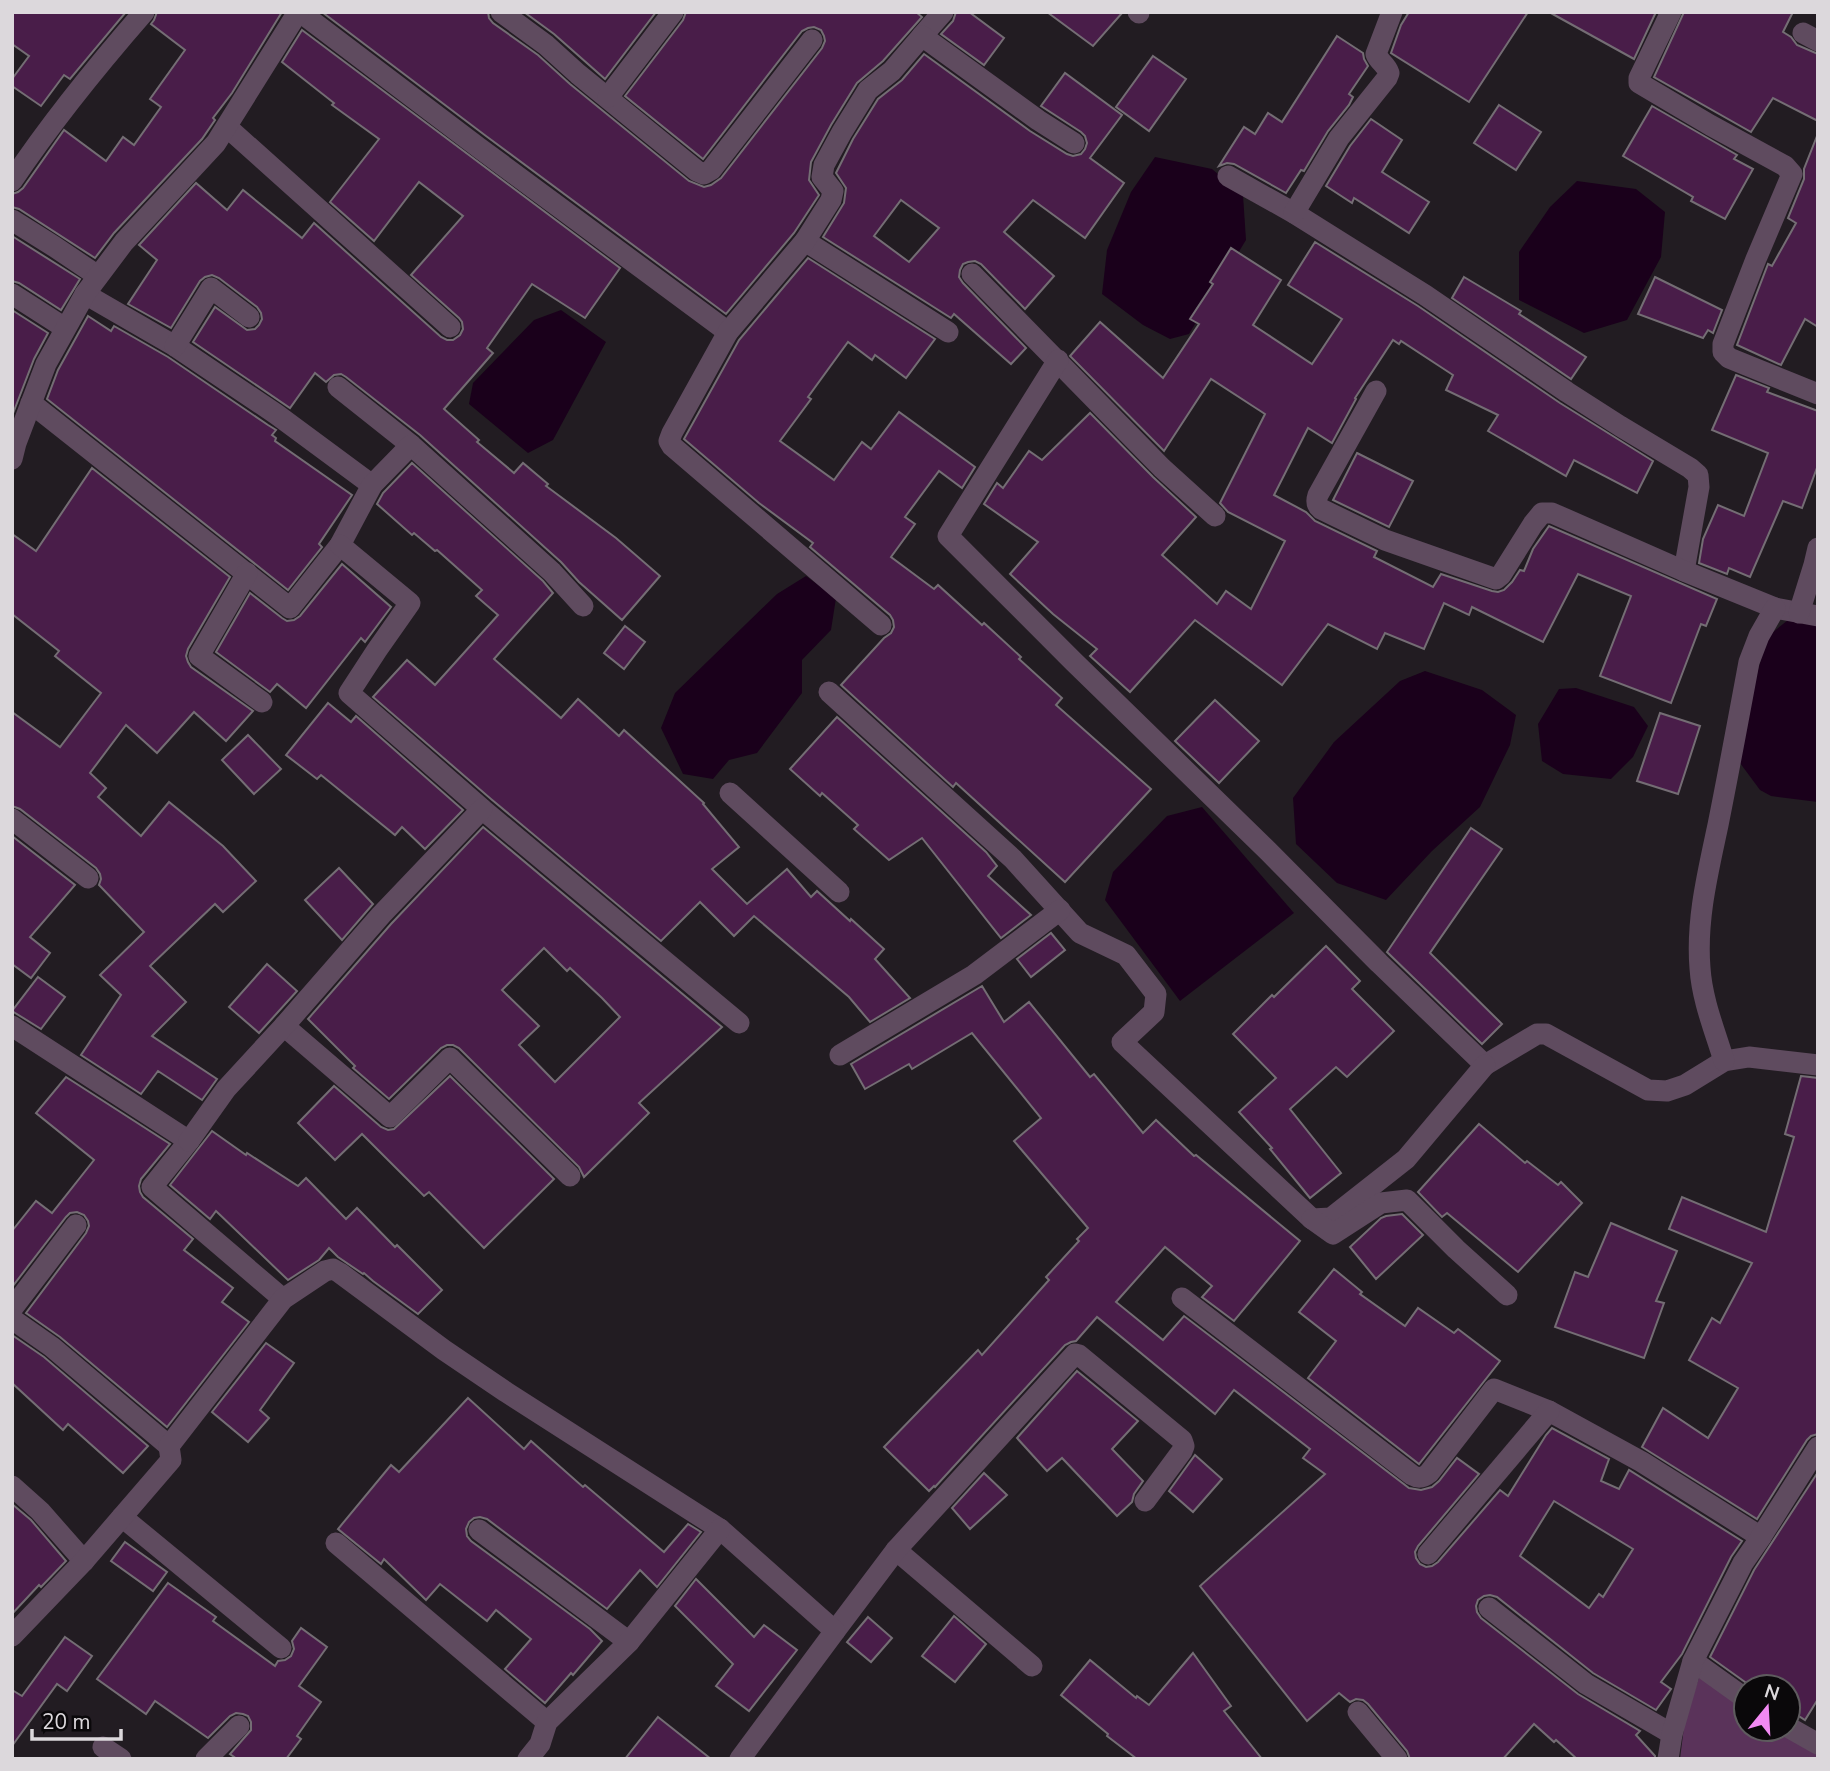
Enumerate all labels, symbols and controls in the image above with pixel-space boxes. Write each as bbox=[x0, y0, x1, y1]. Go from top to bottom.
north arrow bbox=[1732, 1673, 1802, 1743]
text: N bbox=[1761, 1678, 1783, 1707]
scale bar bbox=[32, 1698, 121, 1742]
text: 20 m bbox=[42, 1708, 91, 1736]

